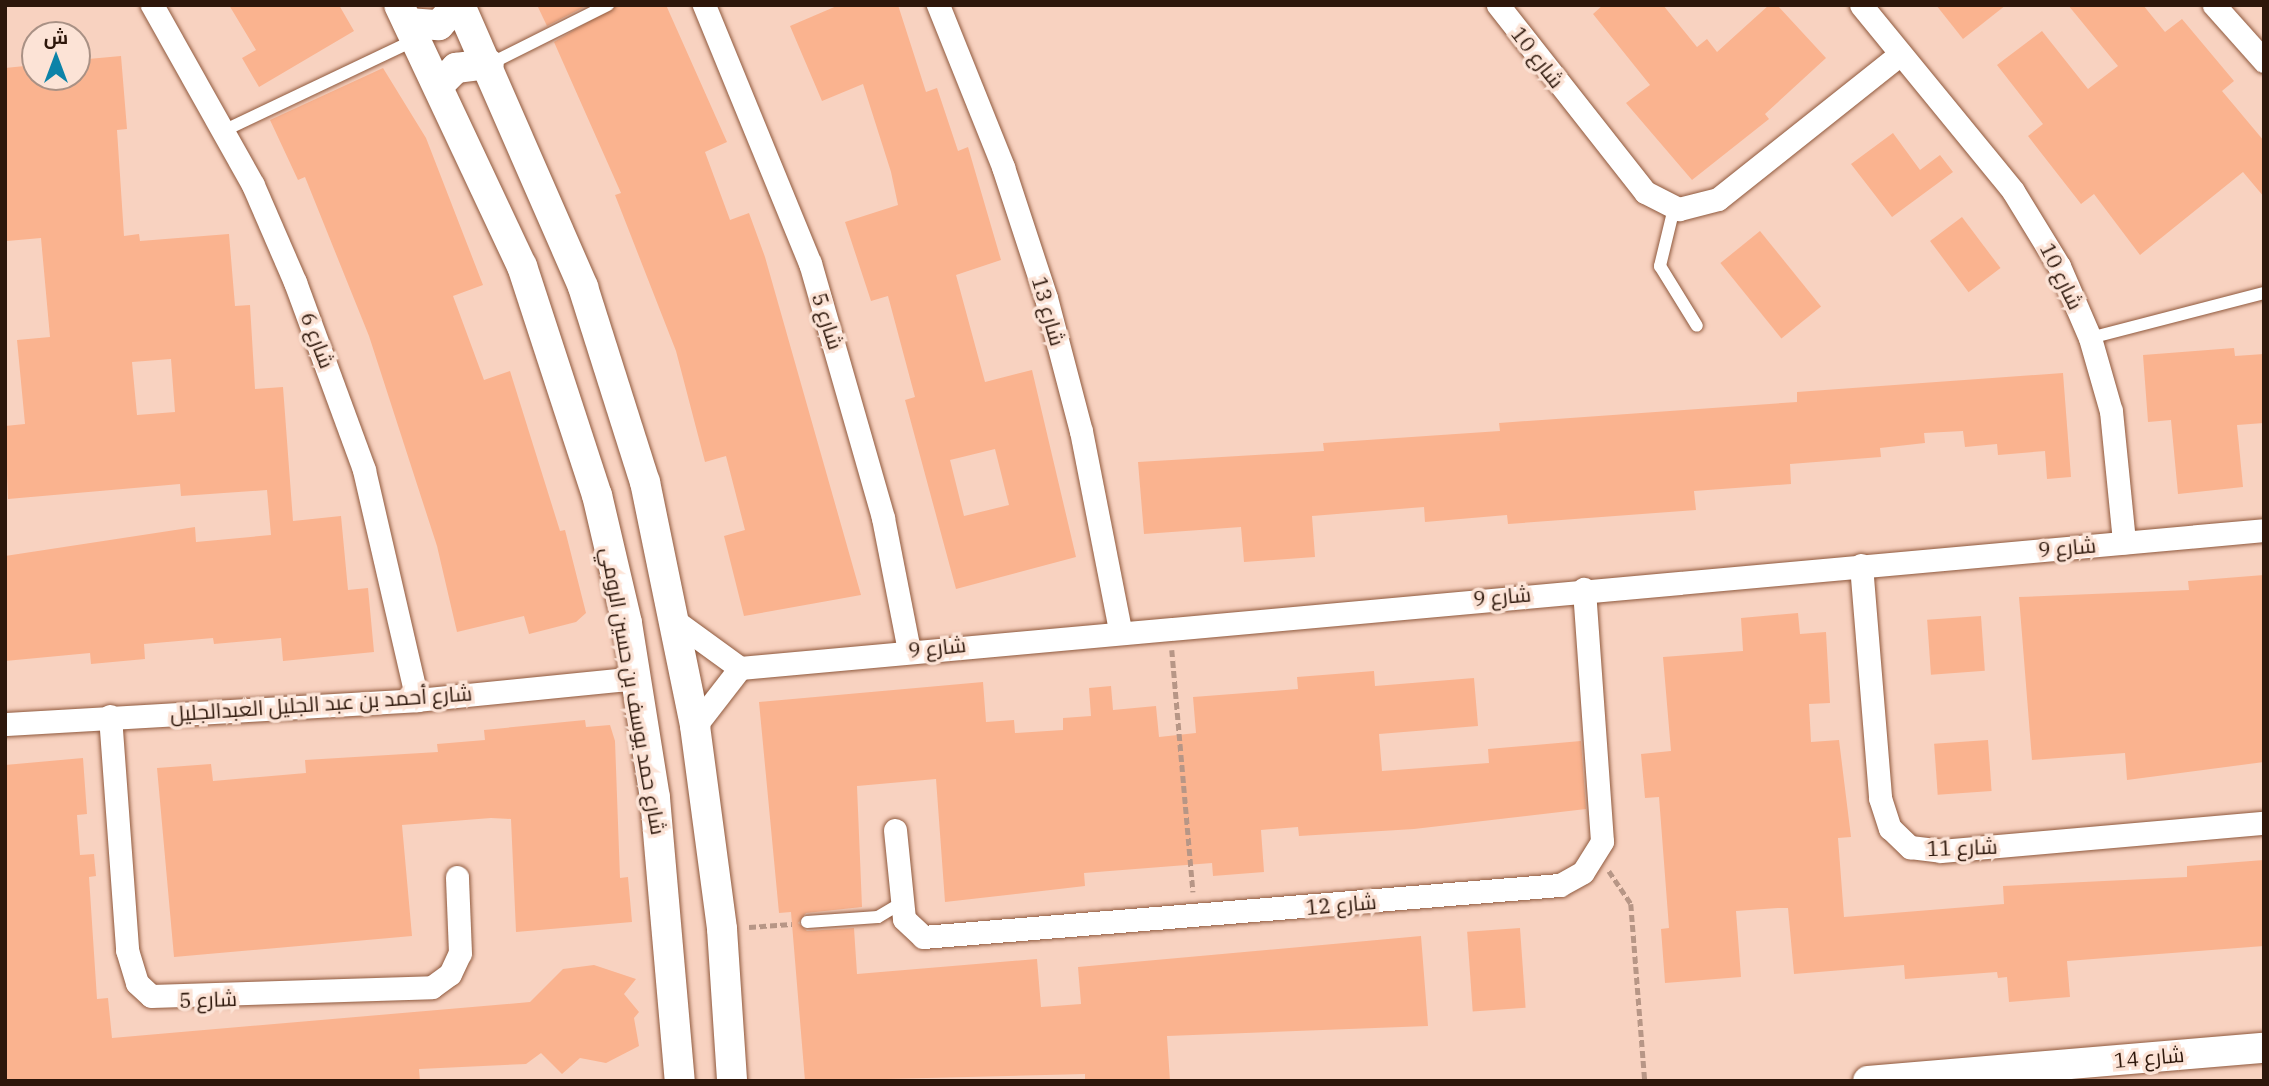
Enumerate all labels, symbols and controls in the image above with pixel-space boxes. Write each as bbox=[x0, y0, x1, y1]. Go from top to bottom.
north arrow bbox=[21, 21, 91, 91]
street label: شارع 10 bbox=[1506, 21, 1570, 93]
text: ش bbox=[44, 25, 68, 49]
street label: شارع 10 bbox=[2035, 239, 2089, 313]
street label: شارع 13 bbox=[1027, 274, 1071, 348]
street label: شارع 5 bbox=[807, 289, 849, 353]
street label: شارع 6 bbox=[296, 308, 340, 372]
street label: شارع 9 bbox=[2037, 532, 2097, 562]
street label: شارع حمد يوسف بن حسين الرومي bbox=[596, 545, 672, 837]
street label: شارع 9 bbox=[1472, 581, 1532, 611]
street label: شارع 9 bbox=[907, 631, 967, 663]
street label: شارع أحمد بن عبد الجليل العبدالجليل bbox=[169, 680, 473, 726]
street label: شارع 11 bbox=[1926, 833, 1998, 861]
street label: شارع 12 bbox=[1305, 888, 1377, 920]
street label: شارع 5 bbox=[179, 985, 237, 1013]
street label: شارع 14 bbox=[2113, 1041, 2185, 1073]

